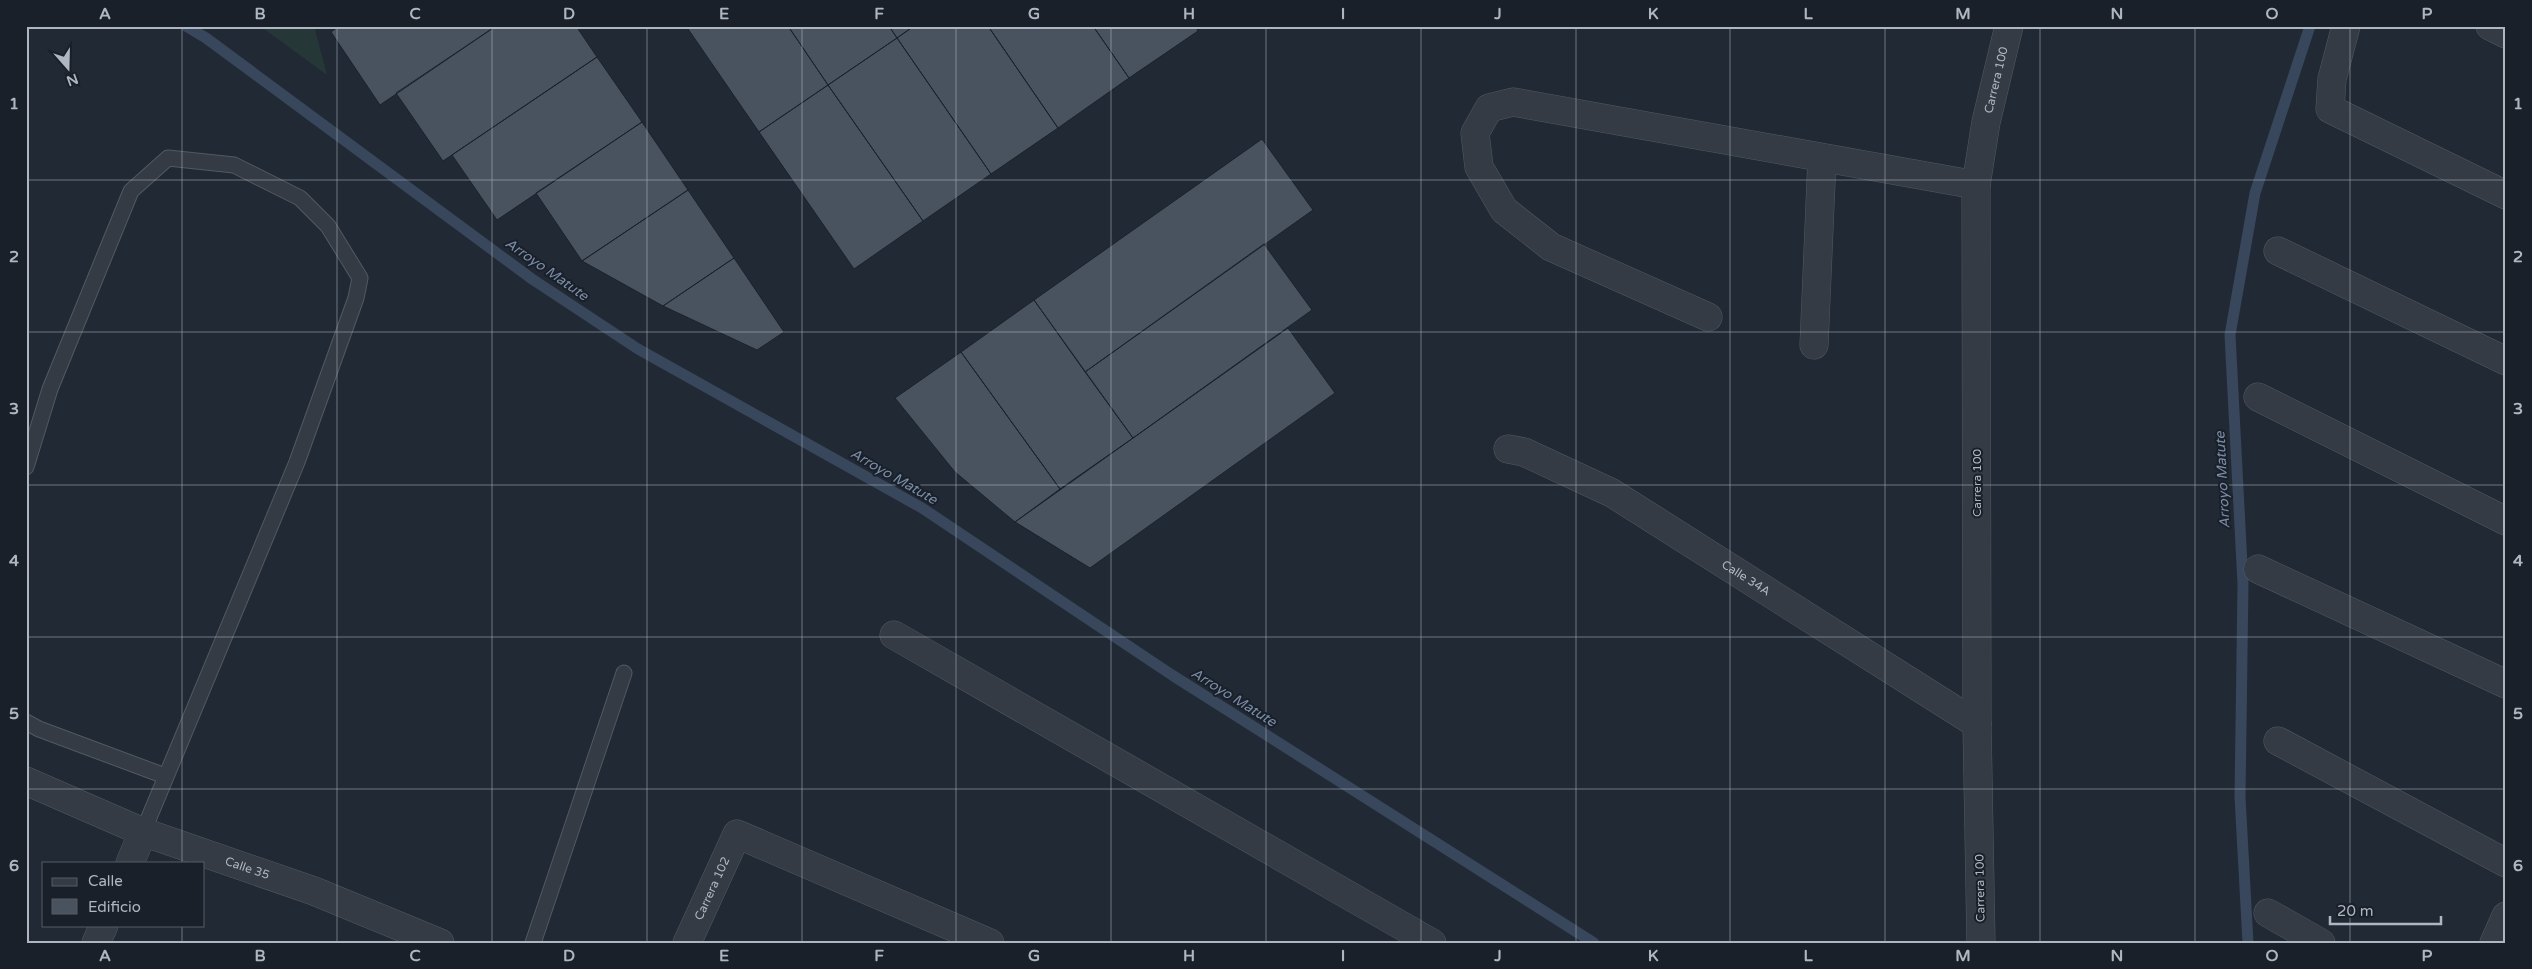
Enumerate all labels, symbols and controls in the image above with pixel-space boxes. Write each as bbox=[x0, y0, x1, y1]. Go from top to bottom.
text: A bbox=[99, 4, 111, 24]
text: B bbox=[254, 4, 266, 24]
text: C bbox=[409, 4, 421, 24]
text: D bbox=[563, 4, 575, 24]
text: E bbox=[719, 4, 729, 24]
text: F bbox=[874, 4, 884, 24]
text: G bbox=[1028, 4, 1040, 24]
text: H bbox=[1183, 4, 1195, 24]
text: I bbox=[1341, 4, 1345, 24]
text: J bbox=[1493, 4, 1502, 24]
text: K bbox=[1648, 4, 1659, 24]
text: L bbox=[1803, 4, 1813, 24]
text: M bbox=[1955, 4, 1971, 24]
text: N bbox=[2111, 4, 2123, 24]
text: O bbox=[2266, 4, 2279, 24]
text: P bbox=[2422, 4, 2433, 24]
north arrow bbox=[42, 42, 92, 92]
street label: Carrera 100 bbox=[1981, 45, 2011, 115]
text: N bbox=[64, 70, 80, 90]
text: 1 bbox=[9, 94, 19, 114]
text: 1 bbox=[2513, 94, 2523, 114]
water label: Arroyo Matute bbox=[502, 235, 592, 305]
text: 2 bbox=[9, 247, 19, 267]
text: 2 bbox=[2513, 247, 2523, 267]
text: 3 bbox=[9, 399, 19, 419]
text: 3 bbox=[2513, 399, 2523, 419]
water label: Arroyo Matute bbox=[2211, 430, 2234, 529]
water label: Arroyo Matute bbox=[847, 445, 941, 509]
street label: Carrera 100 bbox=[1970, 449, 1984, 517]
text: 4 bbox=[9, 551, 19, 571]
text: 4 bbox=[2513, 551, 2523, 571]
street label: Calle 34A bbox=[1719, 557, 1773, 598]
water label: Arroyo Matute bbox=[1188, 664, 1280, 731]
text: 5 bbox=[9, 704, 19, 724]
text: 5 bbox=[2513, 704, 2523, 724]
street label: Carrera 100 bbox=[1972, 853, 1988, 922]
street label: Calle 35 bbox=[223, 854, 271, 882]
street label: Carrera 102 bbox=[691, 855, 733, 922]
text: 6 bbox=[9, 856, 19, 876]
text: 6 bbox=[2513, 856, 2523, 876]
legend bbox=[42, 862, 205, 926]
text: Calle bbox=[88, 872, 123, 890]
scale bar bbox=[2330, 894, 2441, 926]
text: Edificio bbox=[88, 898, 141, 916]
text: 20 m bbox=[2337, 902, 2374, 920]
text: A bbox=[99, 946, 111, 966]
text: B bbox=[254, 946, 266, 966]
text: C bbox=[409, 946, 421, 966]
text: D bbox=[563, 946, 575, 966]
text: E bbox=[719, 946, 729, 966]
text: F bbox=[874, 946, 884, 966]
text: G bbox=[1028, 946, 1040, 966]
text: H bbox=[1183, 946, 1195, 966]
text: I bbox=[1341, 946, 1345, 966]
text: J bbox=[1493, 946, 1502, 966]
text: K bbox=[1648, 946, 1659, 966]
text: L bbox=[1803, 946, 1813, 966]
text: M bbox=[1955, 946, 1971, 966]
text: N bbox=[2111, 946, 2123, 966]
text: O bbox=[2266, 946, 2279, 966]
text: P bbox=[2422, 946, 2433, 966]

